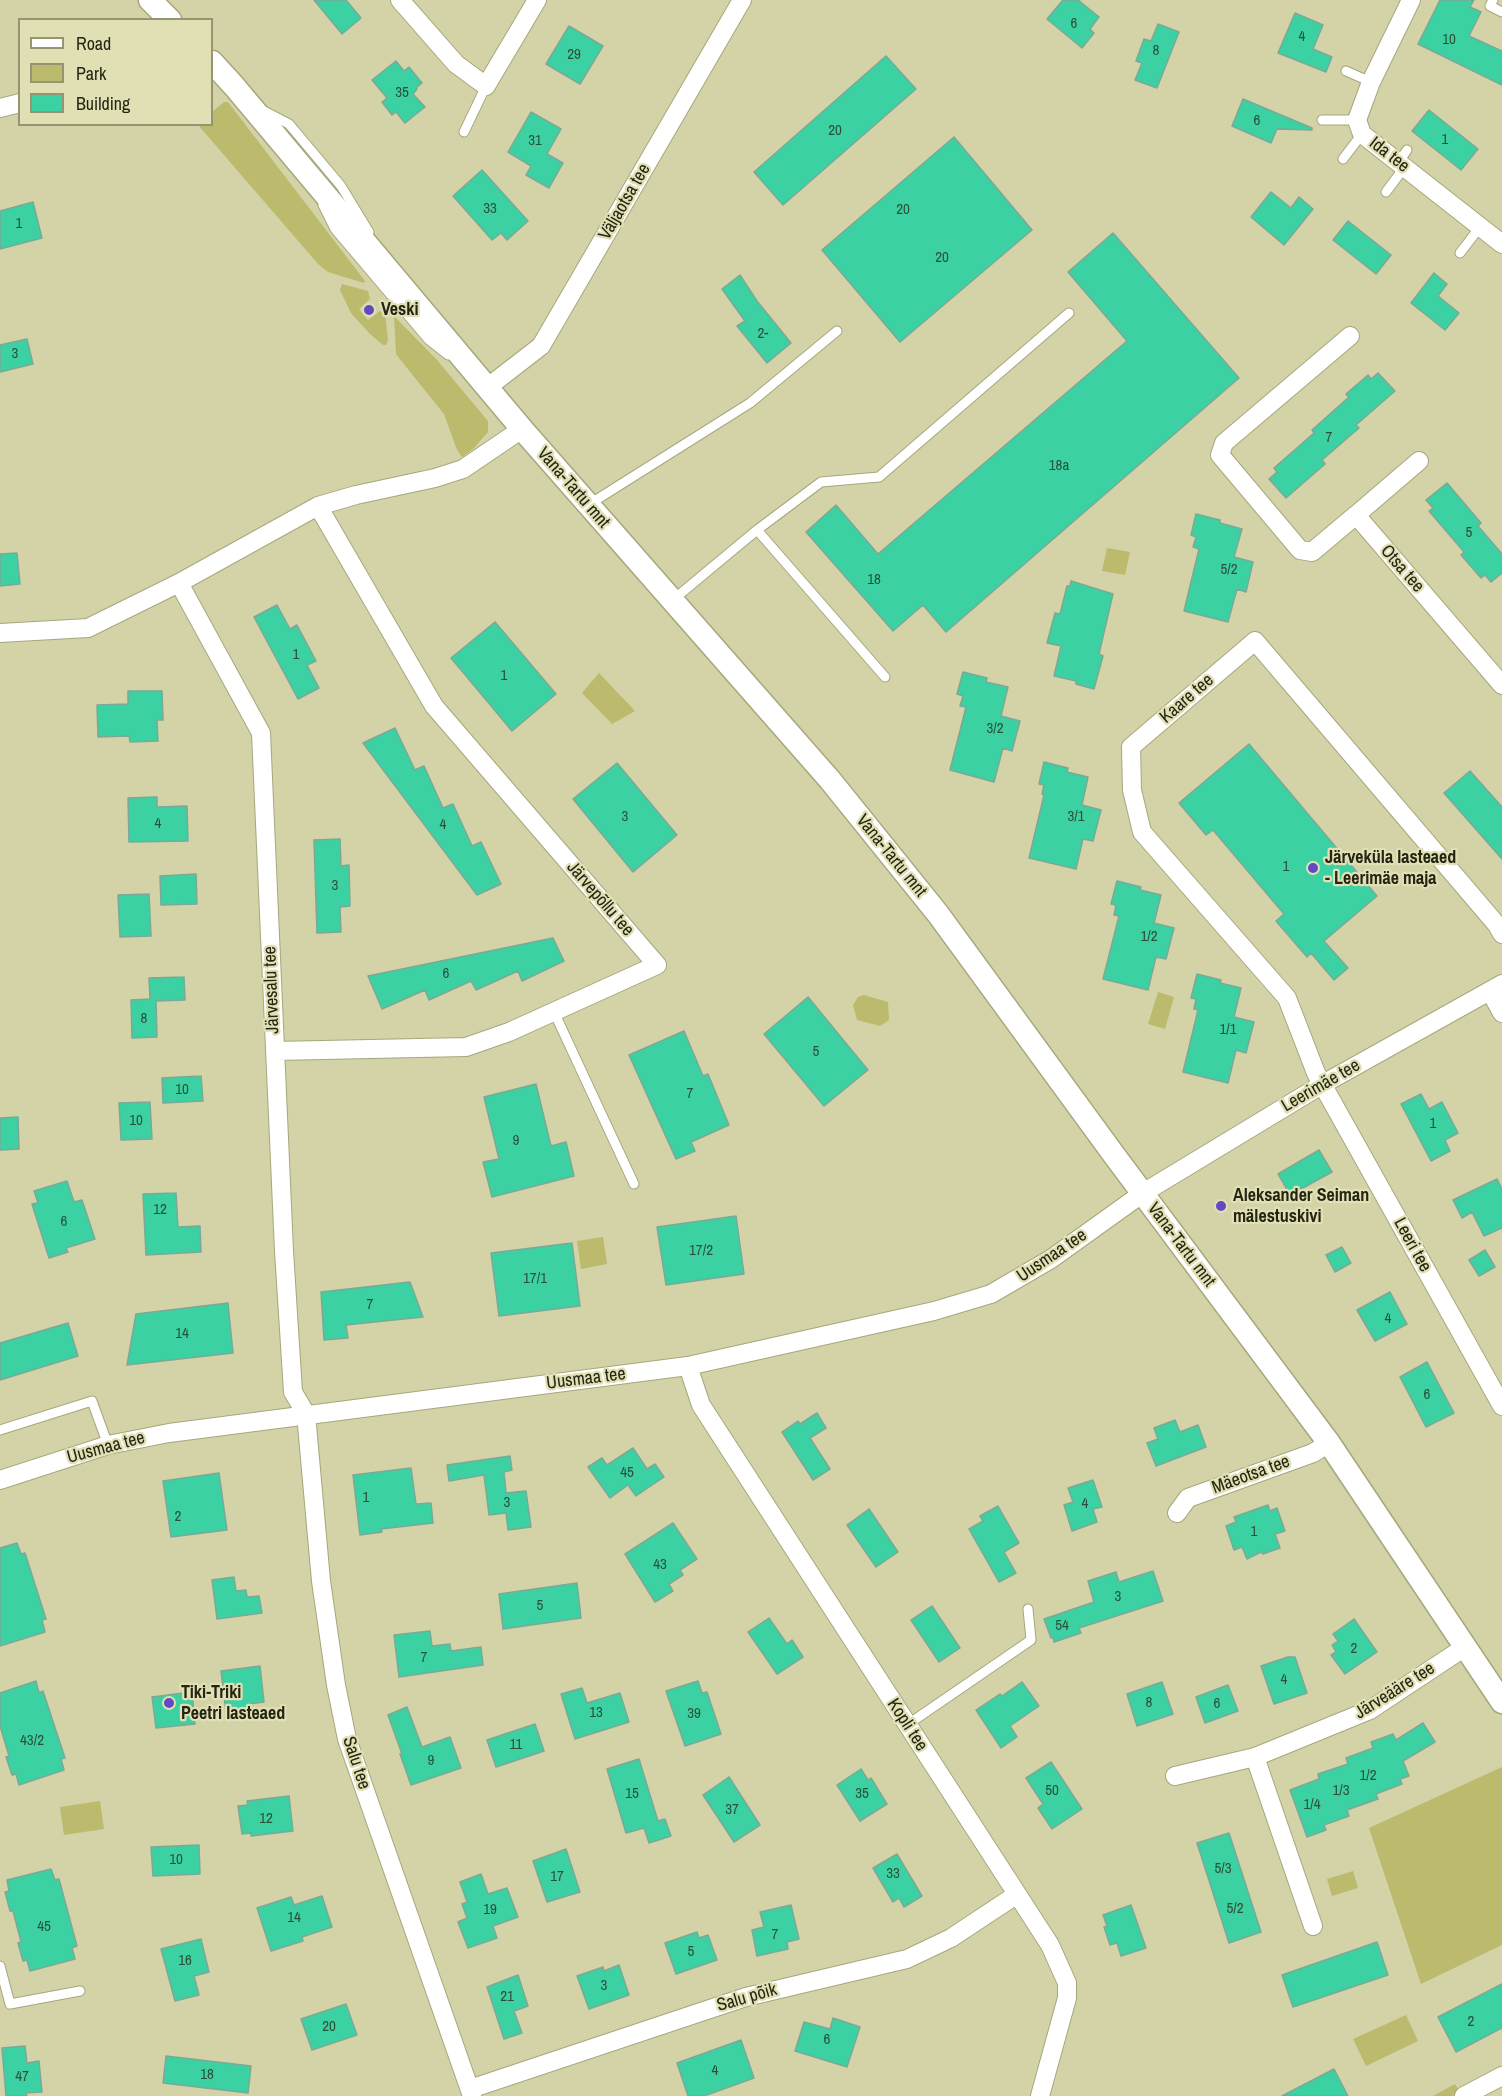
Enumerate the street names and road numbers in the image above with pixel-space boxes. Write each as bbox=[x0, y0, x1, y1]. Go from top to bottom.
street label: Ida tee bbox=[1365, 133, 1413, 177]
street label: Väljaotsa tee bbox=[595, 160, 655, 244]
street label: Vana-Tartu mnt bbox=[532, 443, 614, 533]
street label: Otsa tee bbox=[1376, 541, 1428, 597]
street label: Kaare tee bbox=[1156, 670, 1218, 728]
street label: Vana-Tartu mnt bbox=[851, 810, 931, 902]
street label: Järvepõllu tee bbox=[562, 857, 638, 941]
street label: Järvesalu tee bbox=[260, 946, 284, 1034]
street label: Leerimäe tee bbox=[1278, 1055, 1364, 1117]
street label: Vana-Tartu mnt bbox=[1142, 1199, 1220, 1291]
street label: Leeri tee bbox=[1388, 1214, 1436, 1276]
street label: Uusmaa tee bbox=[1013, 1225, 1091, 1287]
street label: Uusmaa tee bbox=[545, 1363, 627, 1395]
street label: Uusmaa tee bbox=[65, 1427, 147, 1469]
street label: Mäeotsa tee bbox=[1209, 1451, 1293, 1499]
street label: Järveääre tee bbox=[1351, 1658, 1439, 1724]
street label: Kopli tee bbox=[882, 1695, 932, 1755]
street label: Salu tee bbox=[337, 1734, 375, 1792]
street label: Salu põik bbox=[714, 1979, 780, 2017]

